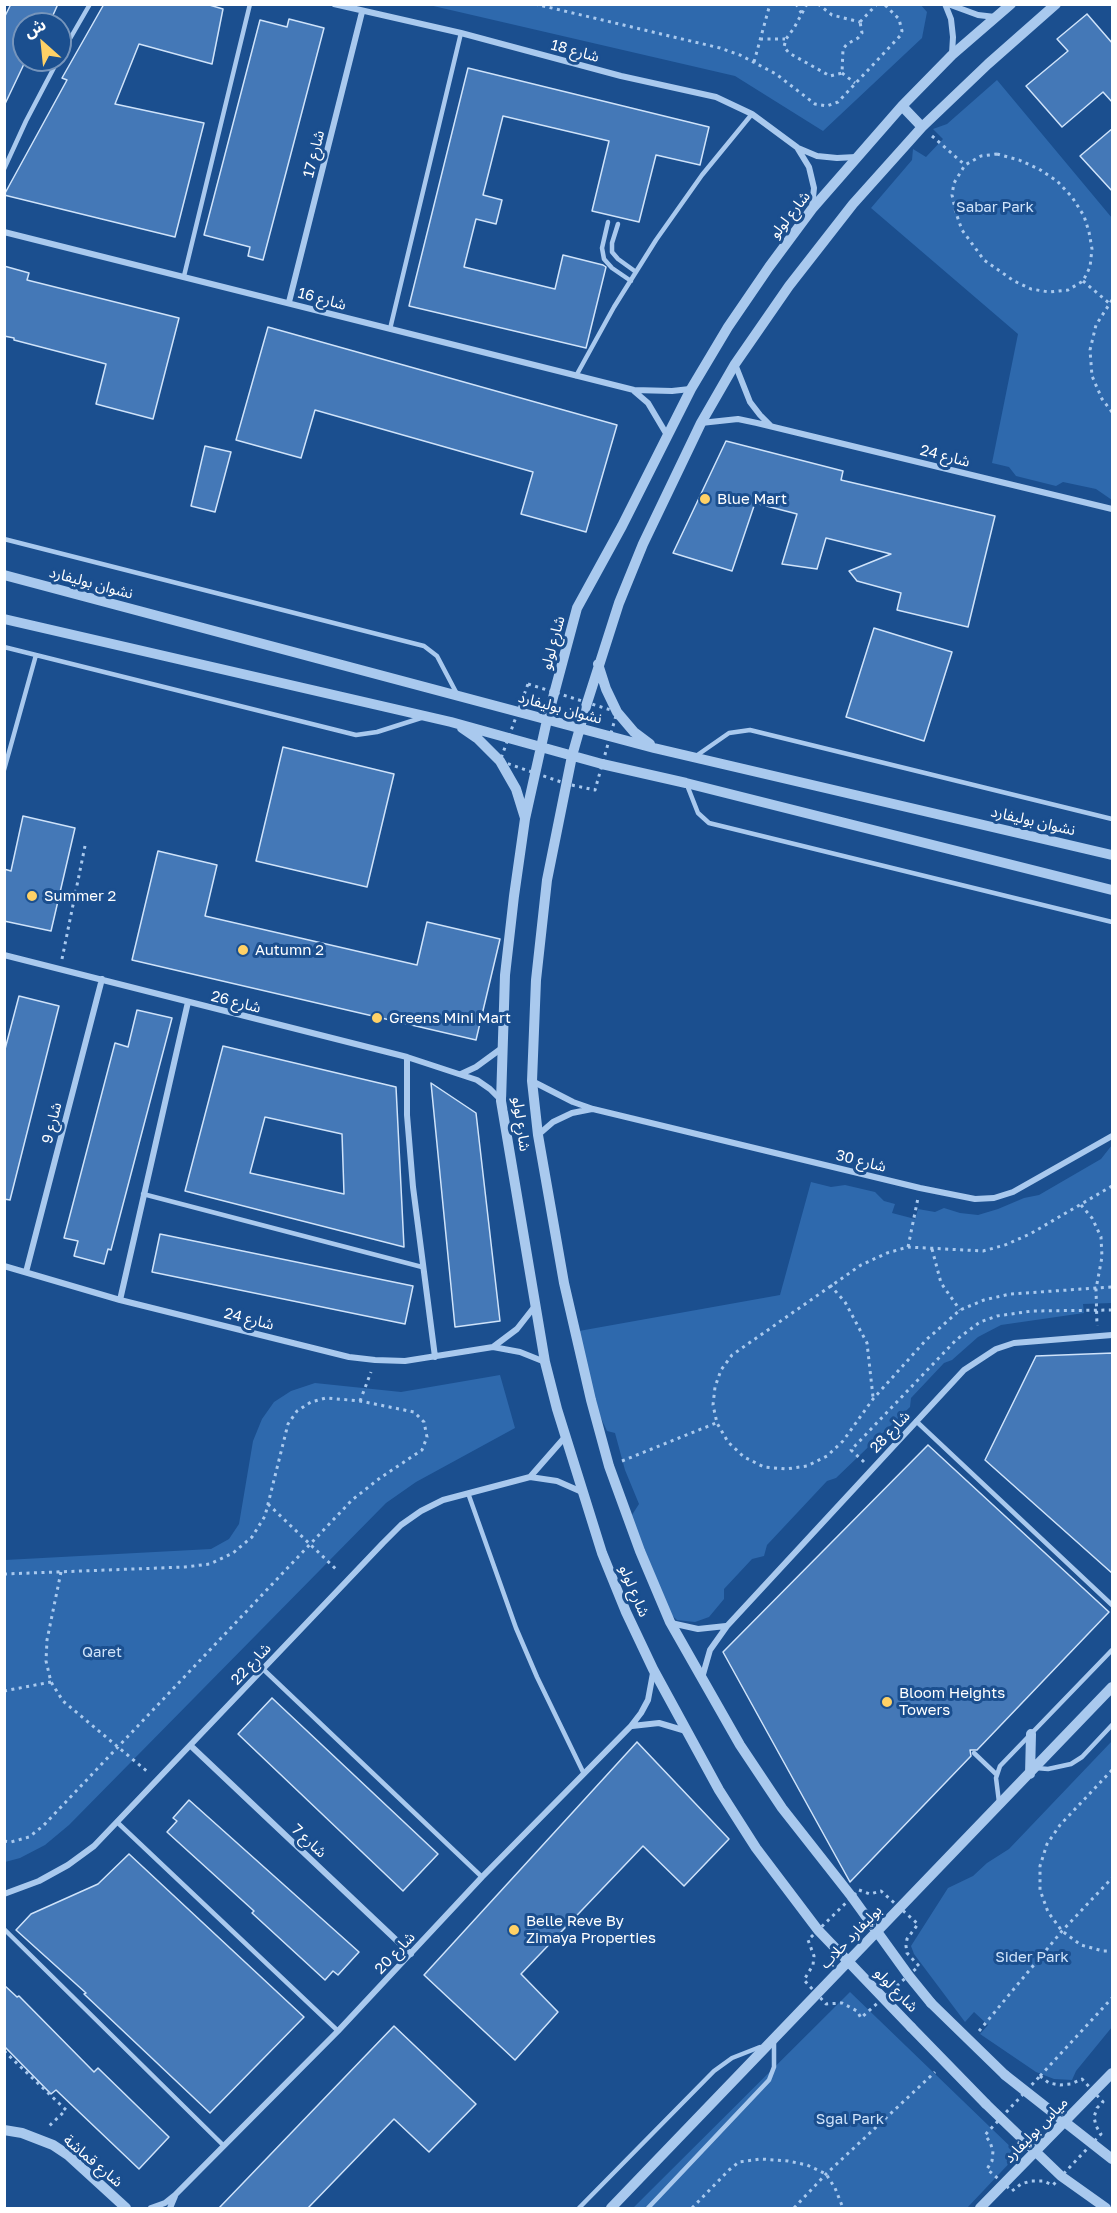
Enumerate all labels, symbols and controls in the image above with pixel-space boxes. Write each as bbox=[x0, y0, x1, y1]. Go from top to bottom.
north arrow bbox=[12, 12, 72, 72]
text: ش bbox=[20, 14, 49, 42]
street label: شارع 18 bbox=[549, 36, 601, 66]
street label: شارع 17 bbox=[299, 128, 329, 180]
street label: شارع لولو bbox=[766, 188, 814, 242]
park label: Sabar Park bbox=[956, 198, 1034, 216]
street label: شارع 16 bbox=[296, 284, 348, 314]
street label: شارع 24 bbox=[918, 441, 972, 471]
place label: Blue Mart bbox=[717, 490, 787, 508]
marker: Blue Mart bbox=[698, 492, 712, 506]
street label: نشوان بوليفارد bbox=[47, 563, 135, 603]
street label: شارع لولو bbox=[537, 614, 569, 672]
street label: نشوان بوليفارد bbox=[516, 688, 604, 728]
street label: نشوان بوليفارد bbox=[989, 803, 1077, 839]
place label: Summer 2 bbox=[44, 887, 116, 905]
marker: Summer 2 bbox=[25, 889, 39, 903]
place label: Autumn 2 bbox=[255, 941, 324, 959]
marker: Autumn 2 bbox=[236, 943, 250, 957]
street label: شارع 26 bbox=[209, 987, 263, 1017]
place label: Greens Mini Mart bbox=[389, 1009, 511, 1027]
marker: Greens Mini Mart bbox=[370, 1011, 384, 1025]
street label: شارع لولو bbox=[508, 1096, 534, 1152]
street label: شارع 9 bbox=[38, 1100, 66, 1146]
street label: شارع 30 bbox=[834, 1146, 888, 1176]
street label: شارع 24 bbox=[222, 1304, 276, 1334]
street label: شارع 28 bbox=[866, 1407, 914, 1457]
street label: شارع لولو bbox=[615, 1562, 653, 1620]
street label: شارع 22 bbox=[227, 1639, 275, 1689]
park label: Qaret bbox=[82, 1643, 122, 1661]
place label: Bloom Heights Towers bbox=[899, 1684, 1005, 1719]
marker: Bloom Heights Towers bbox=[880, 1695, 894, 1709]
street label: شارع 7 bbox=[288, 1820, 330, 1862]
street label: بوليفارد حلاب bbox=[816, 1902, 886, 1972]
place label: Belle Reve By Zimaya Properties bbox=[526, 1912, 656, 1947]
marker: Belle Reve By Zimaya Properties bbox=[507, 1923, 521, 1937]
street label: شارع 20 bbox=[371, 1928, 419, 1978]
park label: Sider Park bbox=[995, 1948, 1069, 1966]
street label: شارع لولو bbox=[870, 1964, 922, 2016]
street label: مياس بوليفارد bbox=[1000, 2093, 1072, 2167]
park label: Sgal Park bbox=[816, 2110, 884, 2128]
street label: شارع قماشة bbox=[60, 2131, 126, 2191]

